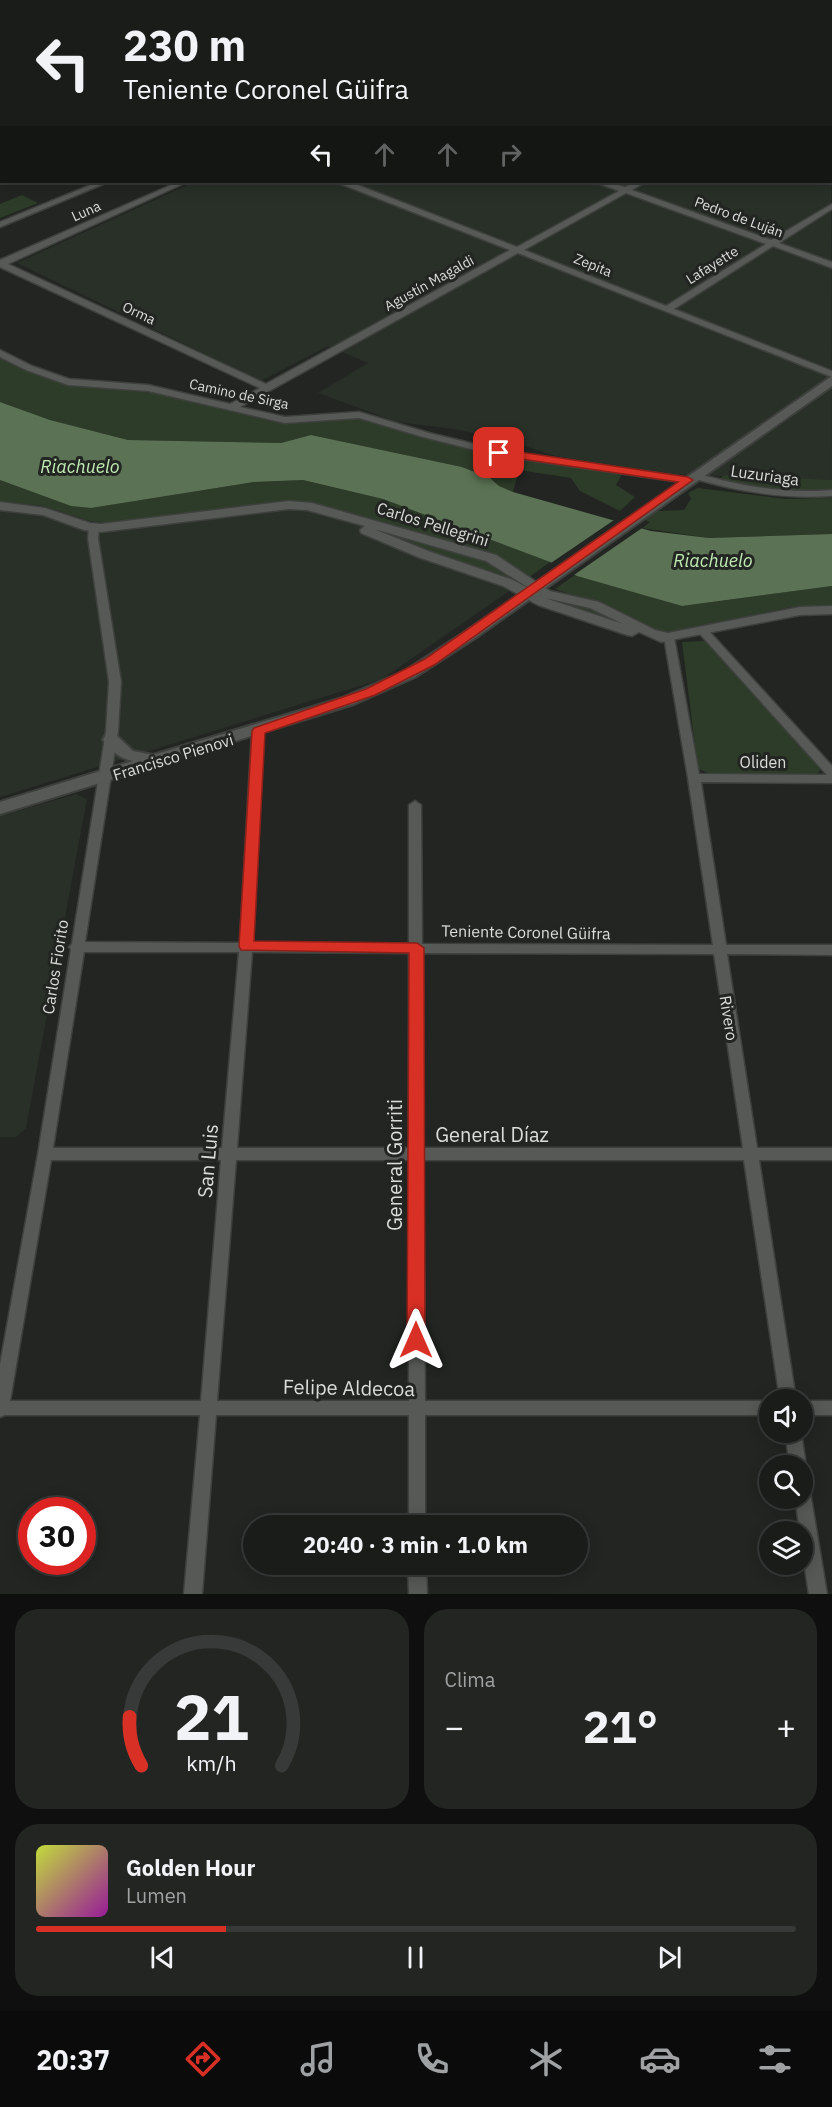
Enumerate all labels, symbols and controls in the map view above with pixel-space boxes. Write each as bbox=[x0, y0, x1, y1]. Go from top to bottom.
text: 230 m bbox=[123, 18, 246, 73]
icon: left bbox=[24, 24, 102, 102]
text: Teniente Coronel Güifra bbox=[123, 71, 409, 106]
icon: left bbox=[305, 138, 338, 171]
icon: ahead bbox=[368, 138, 401, 171]
icon: ahead bbox=[431, 138, 464, 171]
icon: right bbox=[494, 138, 527, 171]
street label: Pedro de Luján bbox=[692, 193, 786, 241]
street label: Luna bbox=[69, 196, 104, 225]
street label: Lafayette bbox=[682, 242, 742, 288]
street label: Zepita bbox=[571, 249, 615, 281]
street label: Agustín Magaldi bbox=[381, 251, 477, 315]
street label: Orma bbox=[119, 298, 159, 329]
street label: Camino de Sirga bbox=[188, 375, 291, 413]
pin bbox=[473, 427, 524, 478]
icon: arrive bbox=[482, 436, 515, 469]
water label: Riachuelo bbox=[40, 455, 120, 478]
street label: Luzuriaga bbox=[730, 460, 801, 490]
street label: Carlos Pellegrini bbox=[375, 497, 491, 551]
water label: Riachuelo bbox=[673, 549, 753, 572]
street label: Francisco Pienovi bbox=[110, 729, 236, 785]
street label: Oliden bbox=[740, 752, 786, 772]
street label: Carlos Fiorito bbox=[38, 918, 72, 1016]
street label: Teniente Coronel Güifra bbox=[441, 921, 611, 943]
street label: Rivero bbox=[716, 994, 742, 1042]
street label: General Gorriti bbox=[381, 1099, 408, 1231]
street label: General Díaz bbox=[435, 1121, 549, 1148]
street label: San Luis bbox=[191, 1123, 224, 1199]
position arrow bbox=[384, 1308, 448, 1372]
street label: Felipe Aldecoa bbox=[283, 1373, 416, 1402]
map controls bbox=[759, 1389, 813, 1575]
button: sound bbox=[759, 1389, 813, 1443]
button: search bbox=[759, 1455, 813, 1509]
speed limit sign: 30 bbox=[18, 1497, 96, 1575]
button: layers bbox=[759, 1521, 813, 1575]
text: 20:40 · 3 min · 1.0 km bbox=[303, 1530, 528, 1559]
text: Clima bbox=[445, 1666, 496, 1693]
text: 21 bbox=[174, 1676, 249, 1757]
text: 21° bbox=[583, 1697, 658, 1755]
text: − bbox=[445, 1705, 464, 1748]
text: + bbox=[776, 1705, 796, 1748]
text: km/h bbox=[187, 1749, 237, 1777]
text: Golden Hour bbox=[126, 1853, 255, 1882]
text: Lumen bbox=[126, 1882, 187, 1909]
icon: previous bbox=[146, 1941, 179, 1974]
icon: pause bbox=[399, 1941, 432, 1974]
icon: next bbox=[653, 1941, 686, 1974]
icon: directions bbox=[182, 2038, 224, 2080]
icon: music bbox=[297, 2038, 339, 2080]
icon: phone bbox=[411, 2038, 453, 2080]
icon: climate bbox=[525, 2038, 567, 2080]
icon: car bbox=[639, 2038, 681, 2080]
icon: filters bbox=[754, 2038, 796, 2080]
text: 20:37 bbox=[36, 2042, 110, 2077]

